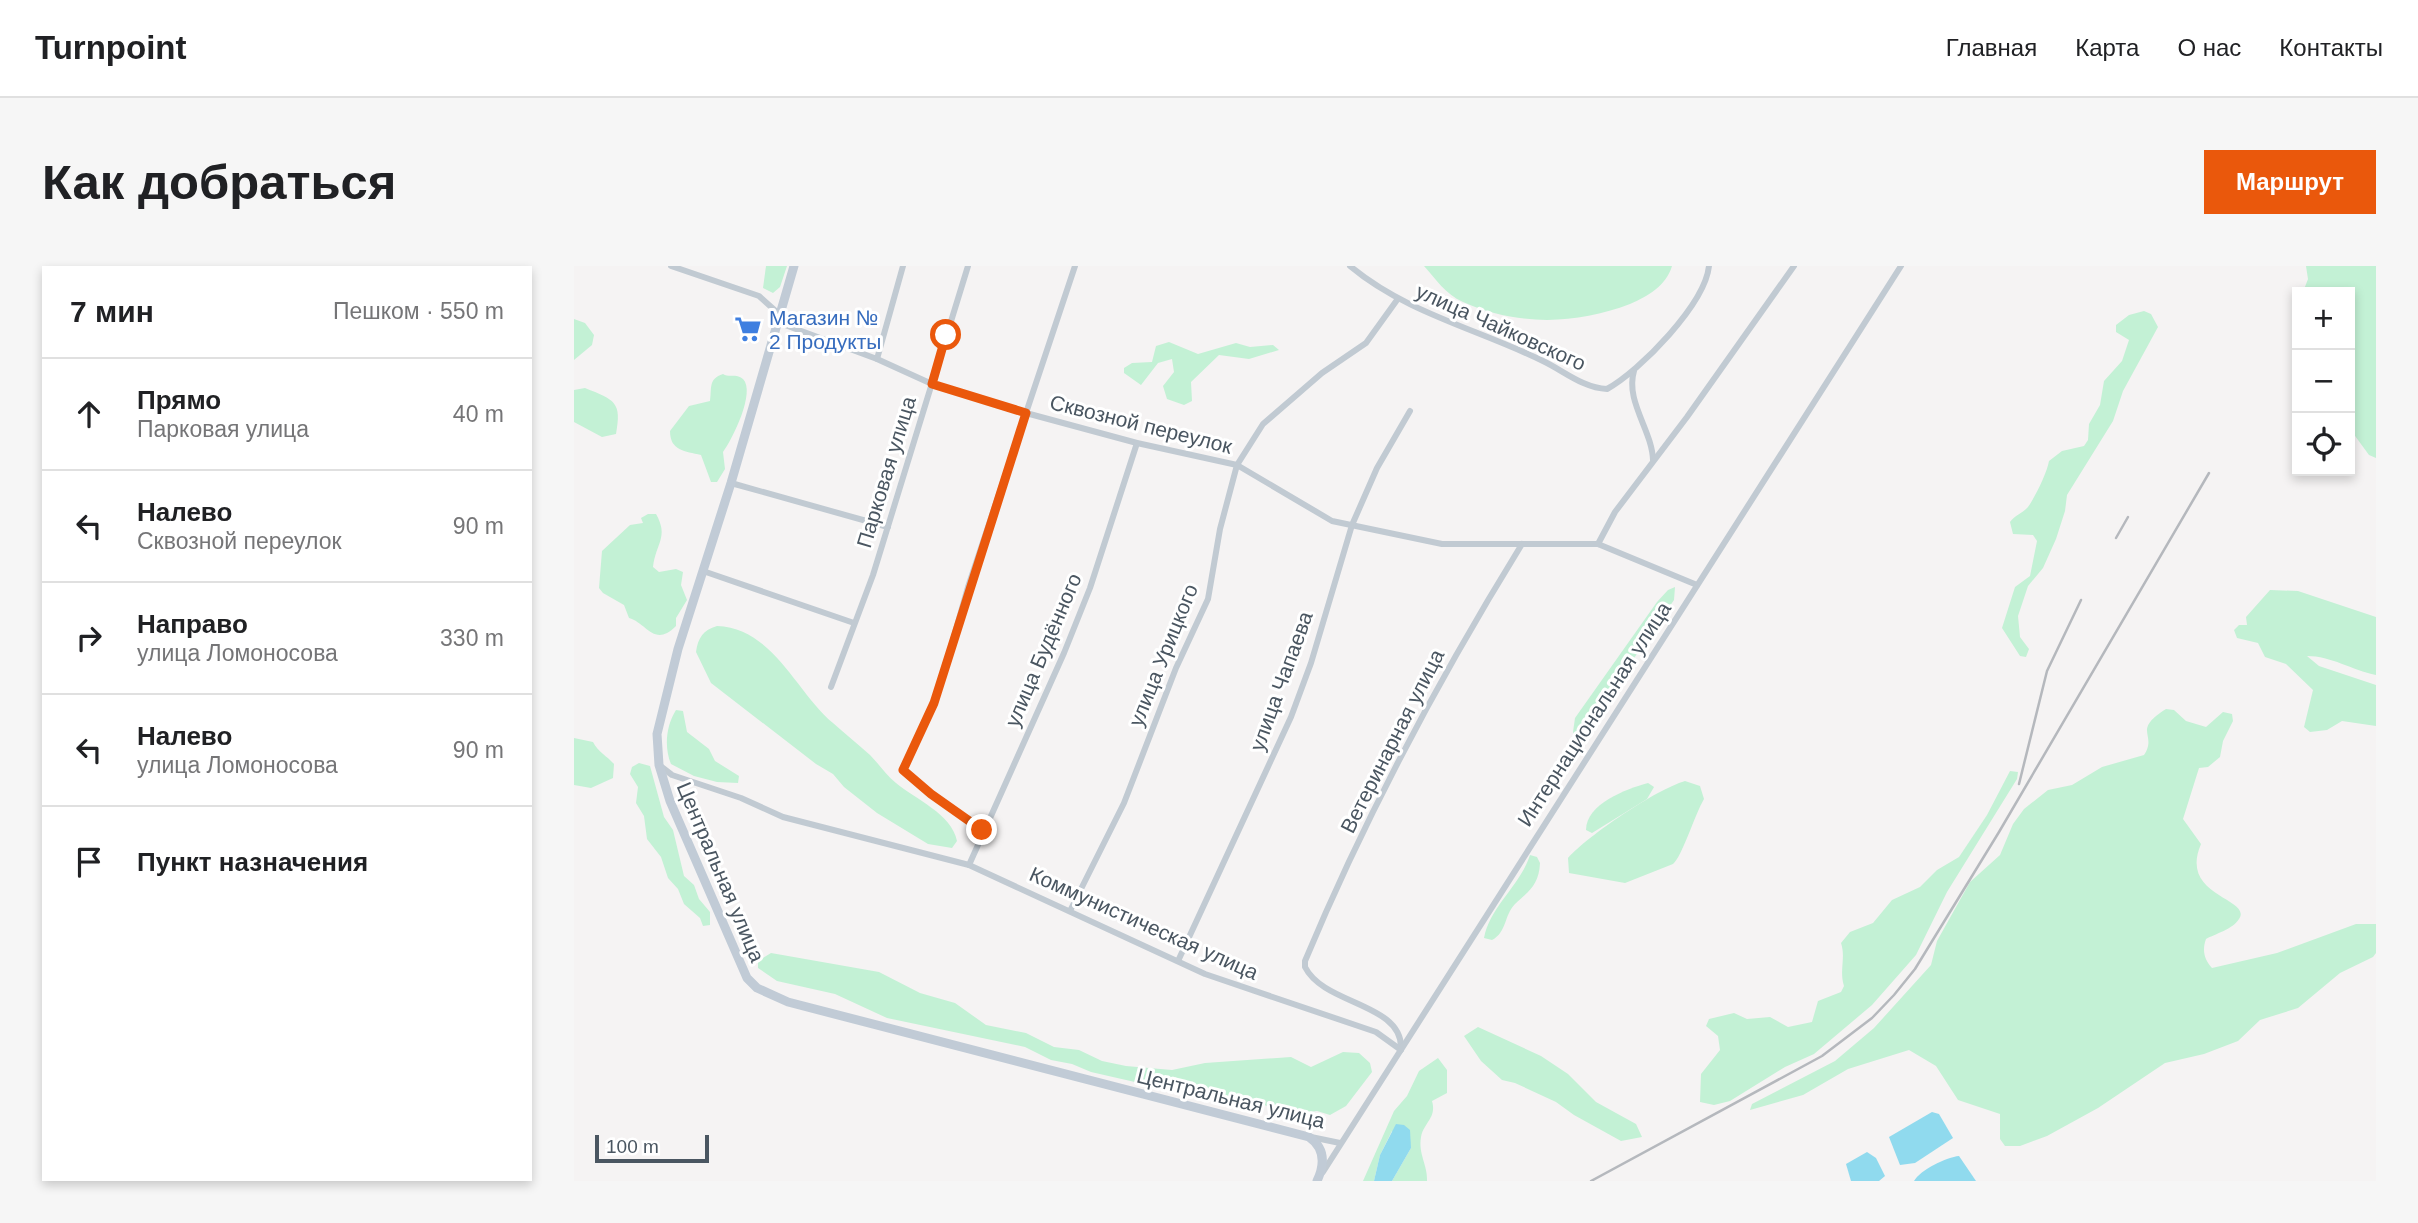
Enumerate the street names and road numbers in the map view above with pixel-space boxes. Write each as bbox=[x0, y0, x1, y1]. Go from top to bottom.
street label: улица Чайковского bbox=[1413, 279, 1589, 375]
street label: Сквозной переулок bbox=[1048, 390, 1235, 458]
street label: Парковая улица bbox=[852, 393, 920, 550]
street label: улица Будённого bbox=[1000, 570, 1086, 730]
street label: улица Урицкого bbox=[1124, 581, 1202, 729]
street label: Интернациональная улица bbox=[1513, 597, 1675, 830]
street label: улица Чапаева bbox=[1245, 608, 1317, 754]
street label: Ветеринарная улица bbox=[1336, 645, 1448, 836]
street label: Центральная улица bbox=[673, 779, 769, 966]
street label: Коммунистическая улица bbox=[1026, 862, 1262, 984]
street label: Центральная улица bbox=[1134, 1063, 1328, 1133]

